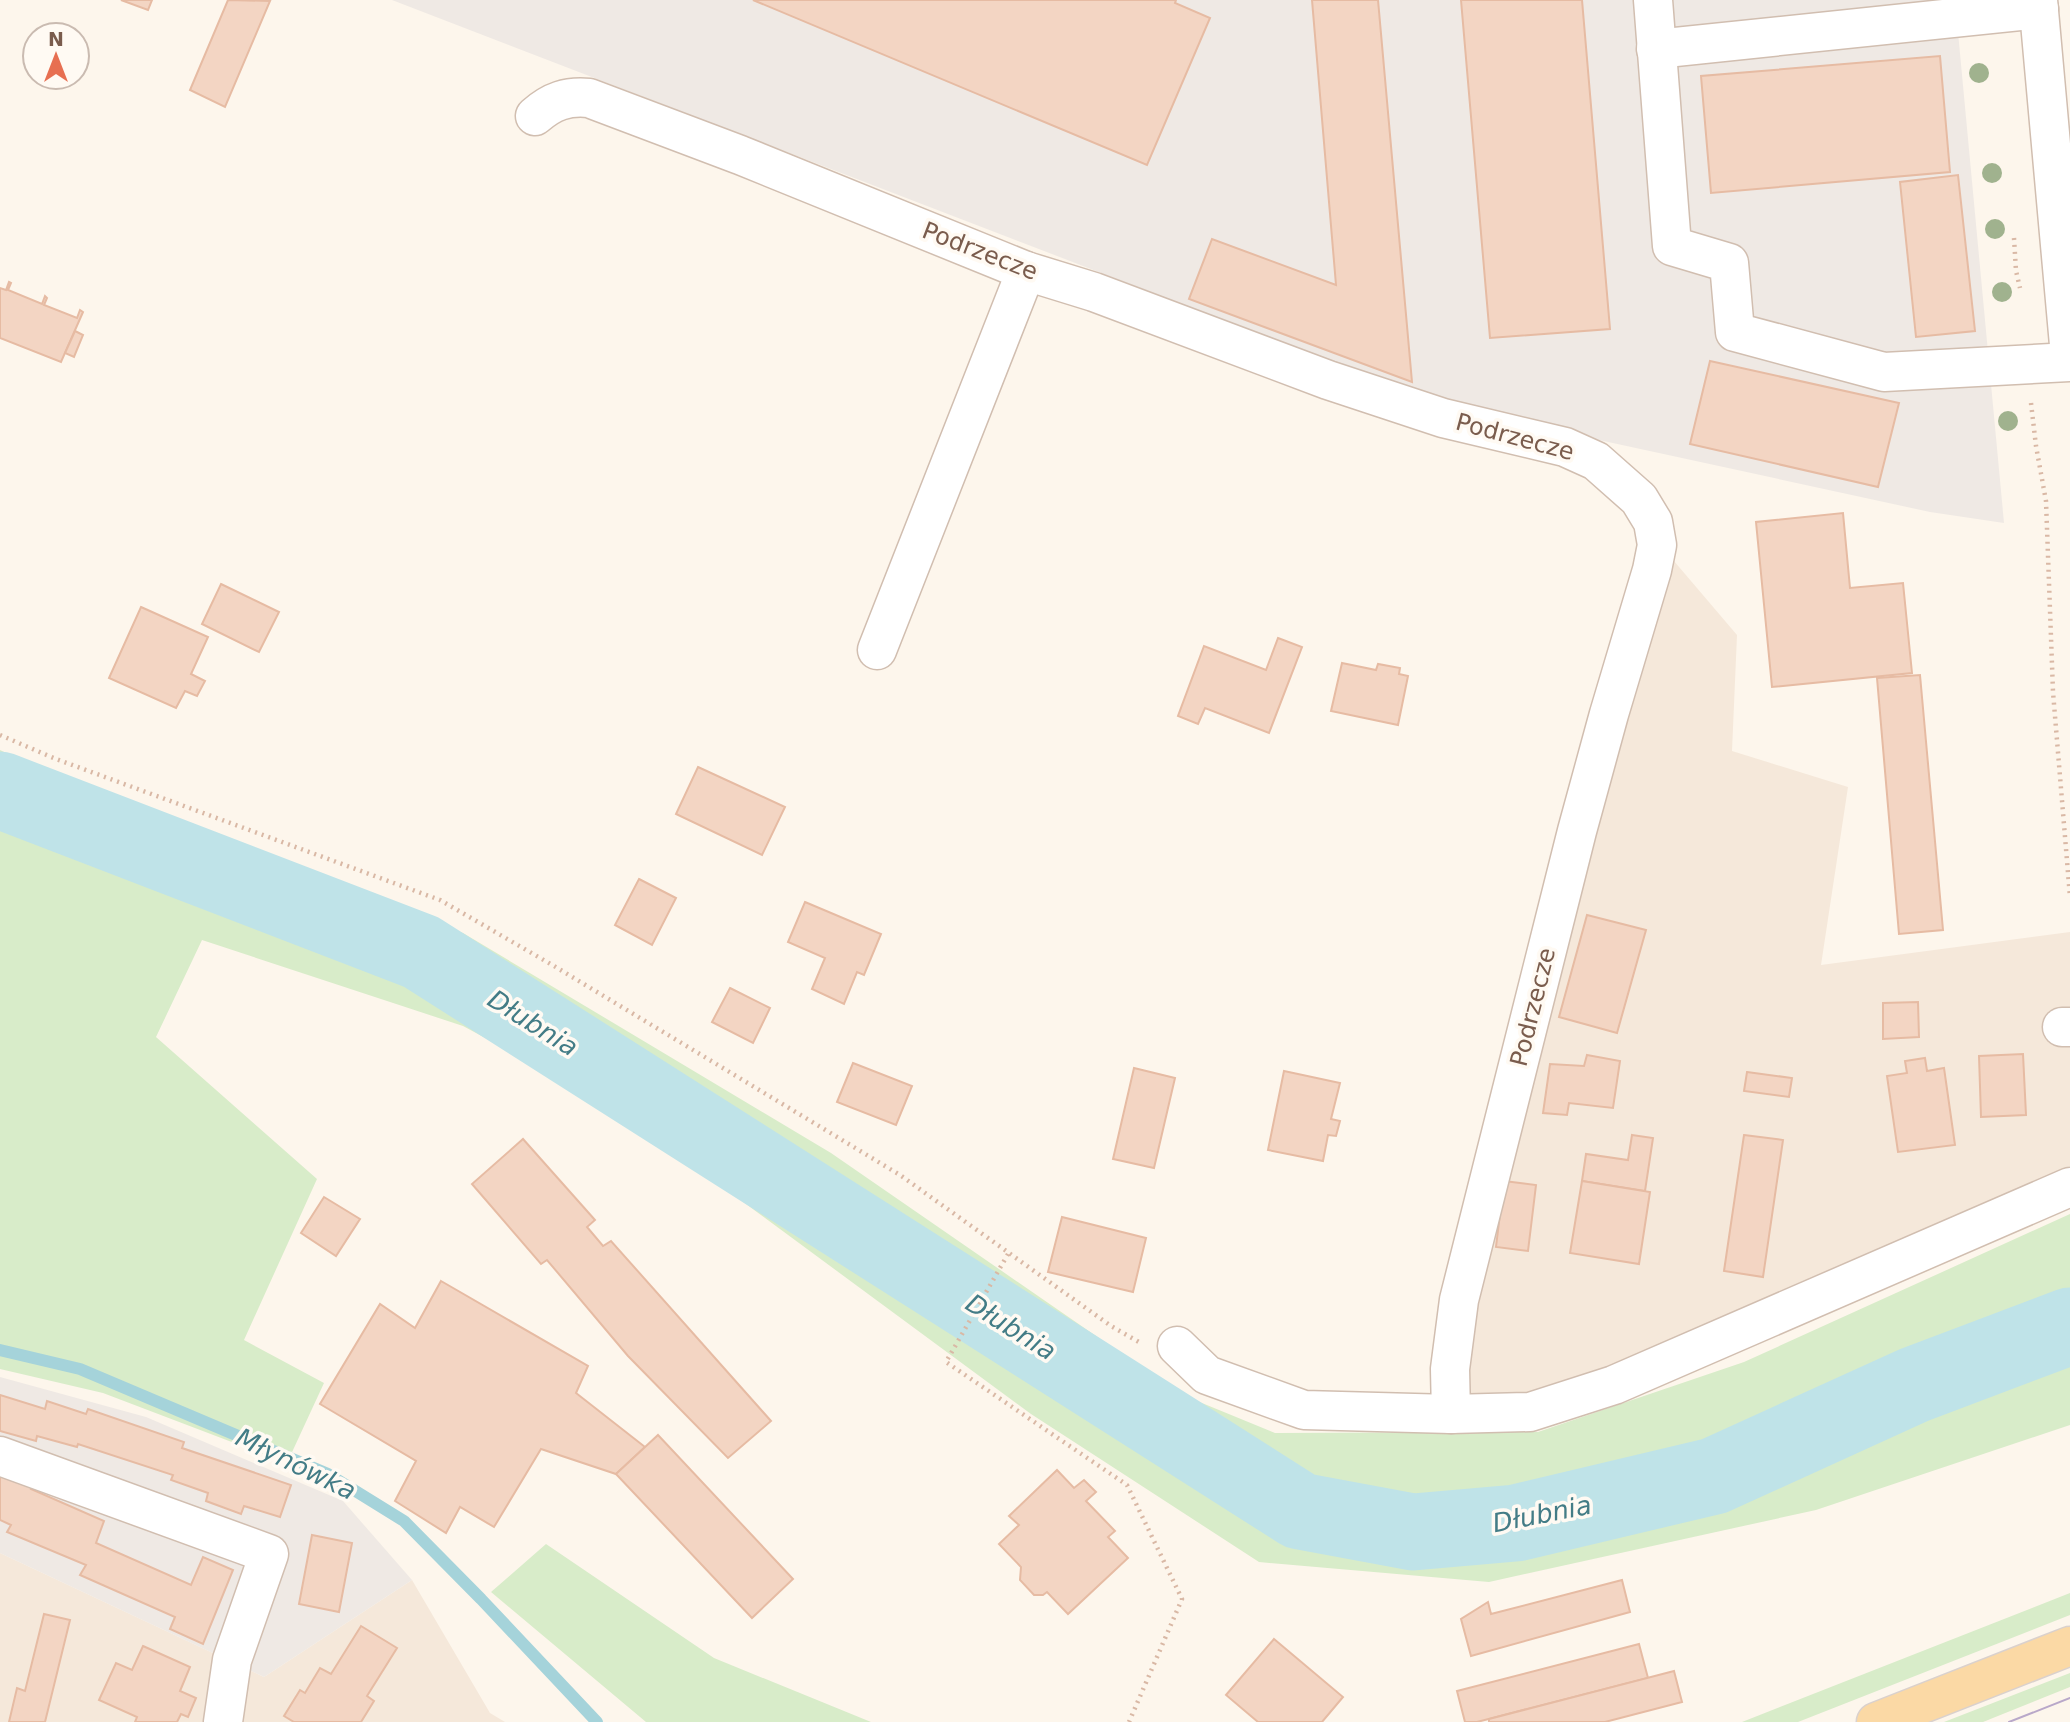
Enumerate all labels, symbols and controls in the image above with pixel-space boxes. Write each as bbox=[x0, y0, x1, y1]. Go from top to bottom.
north arrow bbox=[21, 21, 91, 91]
text: N bbox=[48, 28, 64, 50]
street label: Podrzecze bbox=[918, 216, 1042, 286]
street label: Podrzecze bbox=[1453, 408, 1577, 466]
street label: Podrzecze bbox=[1505, 945, 1561, 1069]
water label: Dłubnia bbox=[483, 984, 583, 1062]
water label: Dłubnia bbox=[961, 1288, 1061, 1366]
water label: Młynówka bbox=[231, 1422, 361, 1506]
water label: Dłubnia bbox=[1490, 1490, 1594, 1538]

